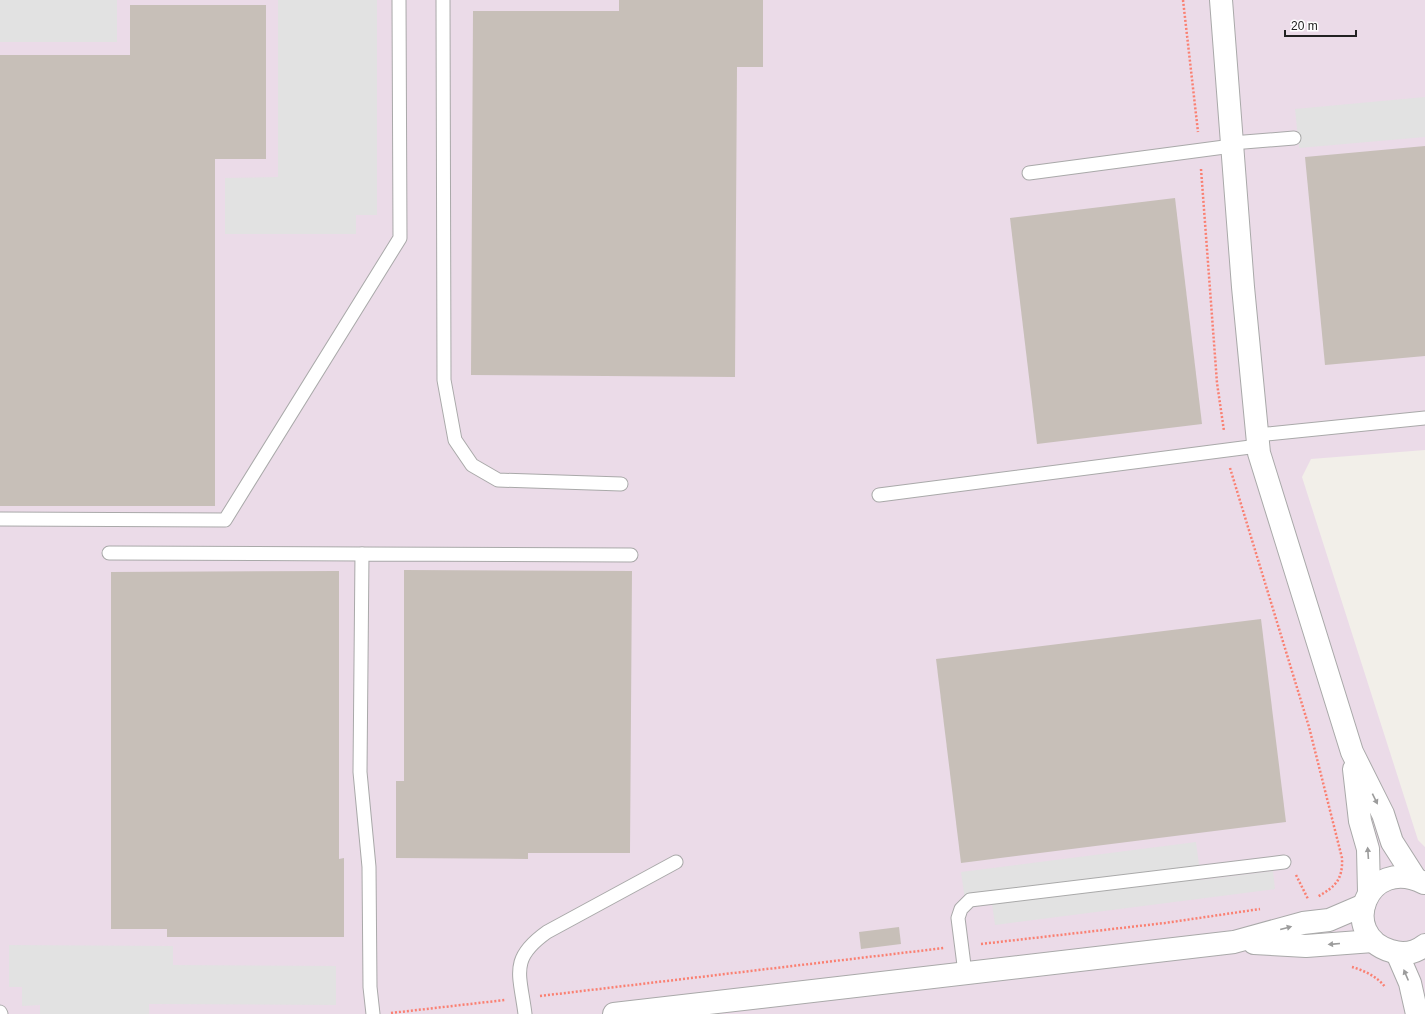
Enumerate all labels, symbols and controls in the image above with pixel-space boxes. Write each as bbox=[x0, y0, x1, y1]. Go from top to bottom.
scale bar bbox=[1285, 12, 1356, 38]
text: 20 m bbox=[1291, 19, 1318, 33]
one-way arrow bbox=[1372, 794, 1378, 805]
one-way arrow bbox=[1364, 847, 1371, 859]
one-way arrow bbox=[1280, 925, 1292, 931]
one-way arrow bbox=[1328, 940, 1340, 947]
one-way arrow bbox=[1403, 969, 1409, 981]

